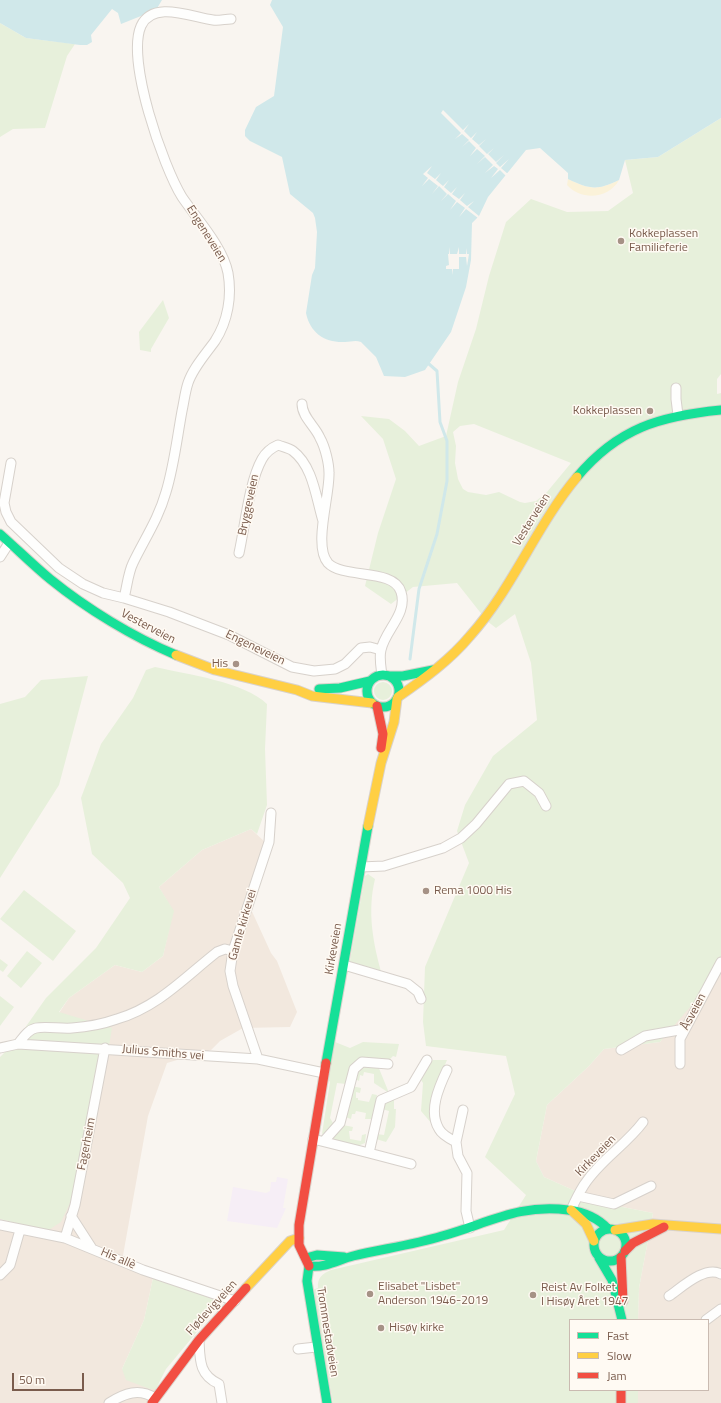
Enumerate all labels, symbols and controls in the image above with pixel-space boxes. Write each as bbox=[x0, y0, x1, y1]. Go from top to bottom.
street label: Engeneveien bbox=[183, 203, 229, 265]
place label: Kokkeplassen Familieferie bbox=[629, 227, 698, 255]
marker: Kokkeplassen Familieferie bbox=[616, 236, 626, 246]
place label: Kokkeplassen bbox=[573, 404, 642, 418]
marker: Kokkeplassen bbox=[645, 406, 655, 416]
street label: Bryggeveien bbox=[235, 473, 263, 537]
street label: Vesterveien bbox=[510, 491, 554, 549]
street label: Vesterveien bbox=[118, 607, 178, 647]
street label: Engeneveien bbox=[223, 627, 287, 669]
place label: His bbox=[212, 657, 228, 671]
marker: His bbox=[231, 659, 241, 669]
place label: Rema 1000 His bbox=[434, 884, 512, 898]
marker: Rema 1000 His bbox=[421, 886, 431, 896]
street label: Gamle kirkevei bbox=[226, 888, 260, 962]
street label: Kirkeveien bbox=[322, 922, 346, 976]
street label: Åsveien bbox=[678, 991, 710, 1033]
street label: Julius Smiths vei bbox=[121, 1042, 205, 1064]
street label: Fagerheim bbox=[75, 1116, 99, 1172]
street label: Kirkeveien bbox=[573, 1132, 619, 1180]
street label: His allè bbox=[98, 1245, 138, 1273]
street label: Flødevigveien bbox=[184, 1277, 240, 1339]
place label: Elisabet "Lisbet" Anderson 1946-2019 bbox=[378, 1280, 488, 1308]
place label: Reist Av Folket I Hisøy Året 1947 bbox=[541, 1281, 628, 1309]
street label: Trommestadveien bbox=[313, 1286, 341, 1378]
marker: Elisabet "Lisbet" Anderson 1946-2019 bbox=[365, 1289, 375, 1299]
marker: Reist Av Folket I Hisøy Året 1947 bbox=[528, 1290, 538, 1300]
legend bbox=[569, 1319, 709, 1391]
place label: Hisøy kirke bbox=[389, 1321, 444, 1335]
marker: Hisøy kirke bbox=[376, 1323, 386, 1333]
text: Fast bbox=[607, 1326, 629, 1345]
text: Slow bbox=[607, 1346, 632, 1365]
scale bar bbox=[14, 1365, 86, 1391]
text: Jam bbox=[607, 1366, 627, 1385]
text: 50 m bbox=[19, 1370, 45, 1389]

